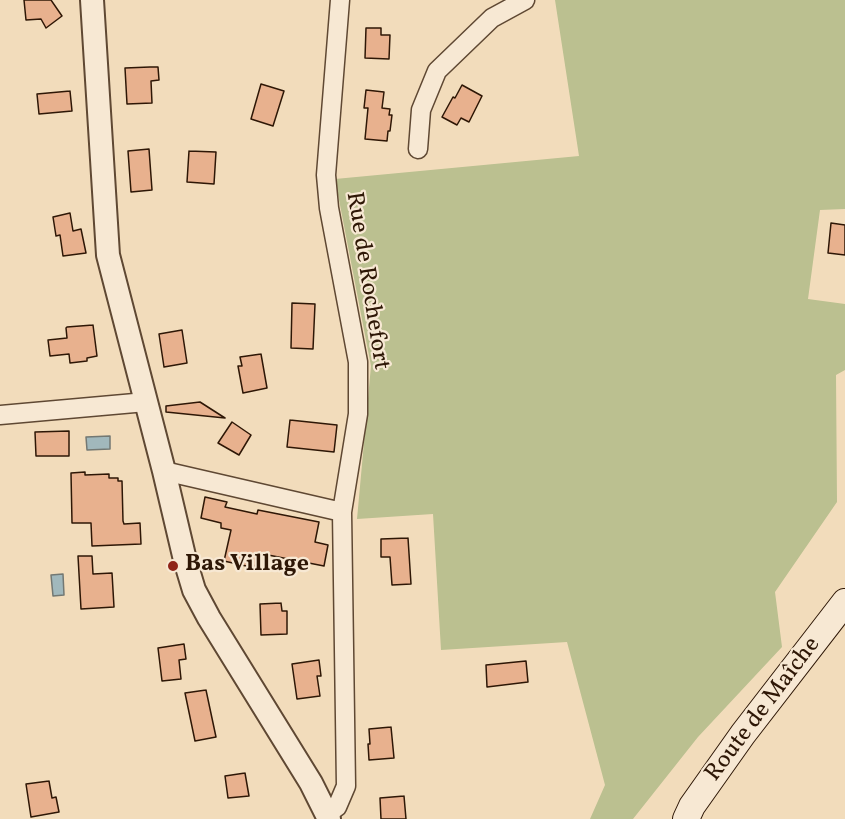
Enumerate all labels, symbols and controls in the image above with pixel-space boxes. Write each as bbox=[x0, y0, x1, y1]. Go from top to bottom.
street label: Rue de Rochefort bbox=[338, 190, 394, 372]
place label: Bas Village bbox=[185, 552, 309, 580]
marker: Bas Village bbox=[166, 559, 180, 573]
street label: Route de Maîche bbox=[700, 632, 828, 788]

